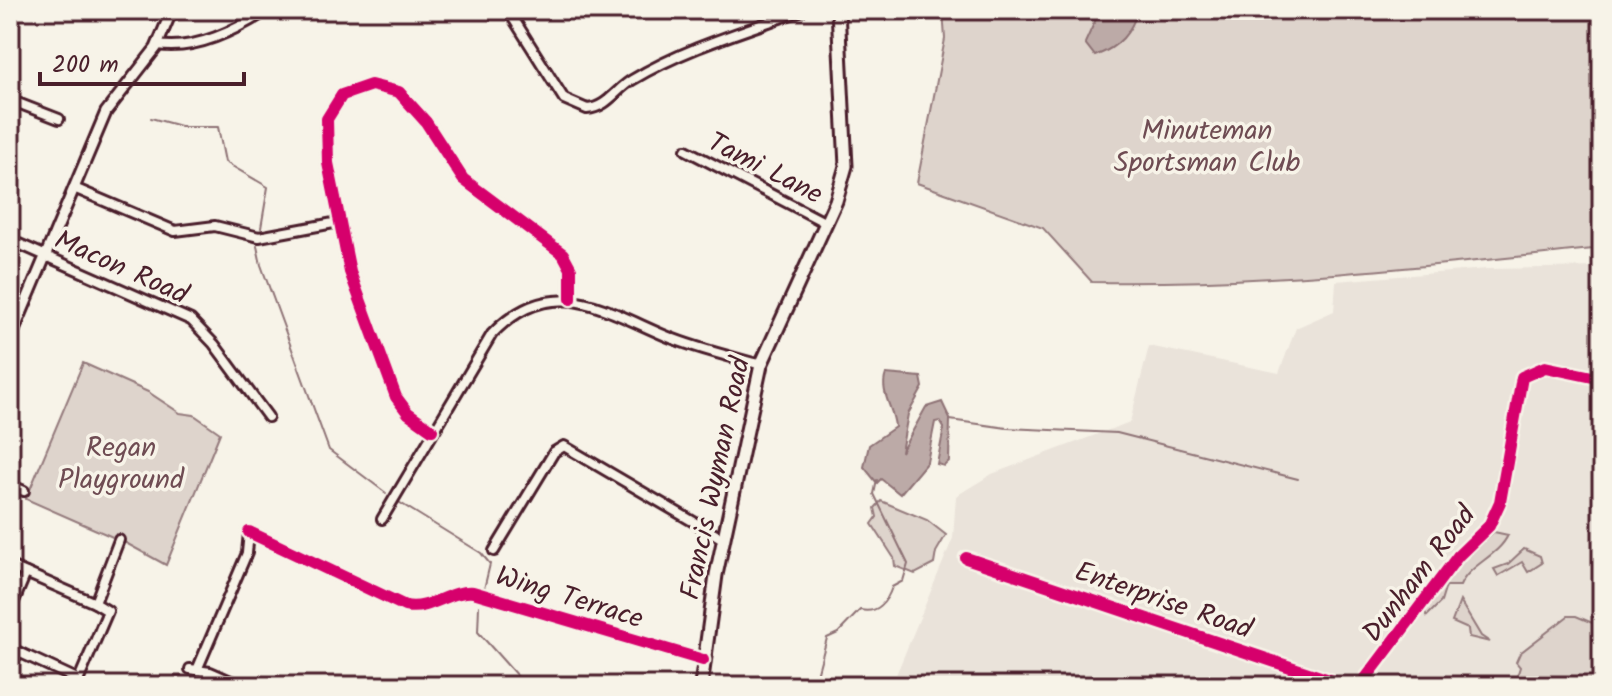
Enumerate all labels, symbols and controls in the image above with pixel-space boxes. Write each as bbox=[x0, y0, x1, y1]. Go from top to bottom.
scale bar bbox=[40, 36, 244, 86]
text: 200 m bbox=[52, 46, 119, 85]
park label: Minuteman Sportsman Club bbox=[1114, 109, 1300, 186]
street label: Tami Lane bbox=[699, 121, 831, 218]
street label: Macon Road bbox=[47, 219, 196, 318]
street label: Francis Wyman Road bbox=[669, 352, 764, 604]
park label: Regan Playground bbox=[58, 426, 185, 503]
street label: Dunham Road bbox=[1352, 495, 1489, 653]
street label: Enterprise Road bbox=[1068, 550, 1259, 653]
street label: Wing Terrace bbox=[490, 555, 649, 642]

